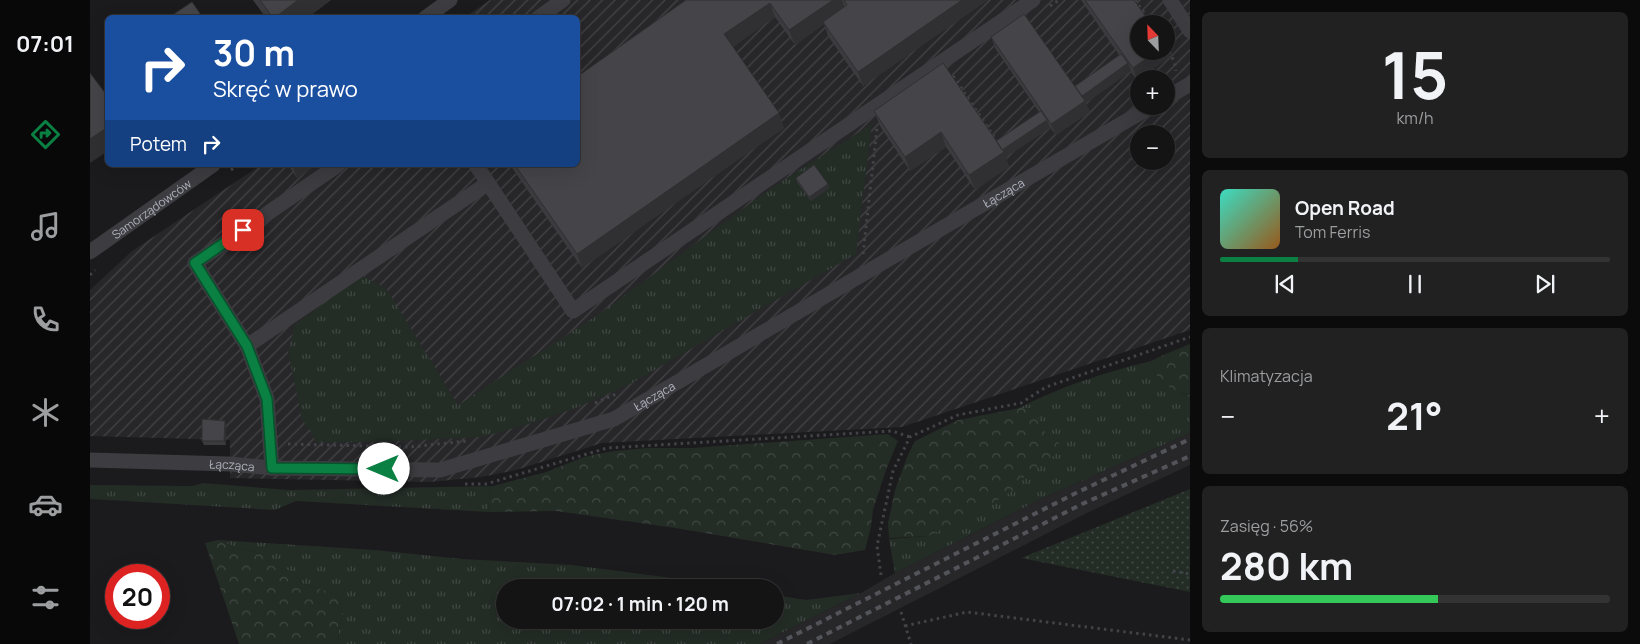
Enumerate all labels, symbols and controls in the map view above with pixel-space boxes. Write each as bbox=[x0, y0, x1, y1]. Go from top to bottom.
north arrow bbox=[1130, 15, 1175, 60]
map controls bbox=[1130, 15, 1175, 170]
text: 07:01 bbox=[16, 29, 74, 59]
text: 30 m bbox=[213, 29, 295, 77]
text: 15 bbox=[1382, 30, 1448, 119]
icon: right bbox=[130, 35, 195, 100]
button: + bbox=[1130, 70, 1175, 115]
text: Skręć w prawo bbox=[213, 74, 358, 104]
text: km/h bbox=[1396, 107, 1434, 129]
icon: directions bbox=[28, 117, 63, 152]
button: − bbox=[1130, 125, 1175, 170]
icon: right bbox=[197, 130, 225, 158]
text: Potem bbox=[130, 131, 187, 157]
street label: Łącząca bbox=[979, 174, 1027, 211]
street label: Samorządowców bbox=[108, 175, 194, 243]
text: Open Road bbox=[1295, 195, 1395, 221]
icon: music bbox=[28, 209, 63, 244]
pin bbox=[222, 209, 264, 251]
icon: arrive bbox=[229, 216, 257, 244]
text: Tom Ferris bbox=[1295, 221, 1370, 243]
icon: previous bbox=[1271, 270, 1299, 298]
icon: pause bbox=[1401, 270, 1429, 298]
icon: next bbox=[1531, 270, 1559, 298]
icon: phone bbox=[28, 302, 63, 337]
text: Klimatyzacja bbox=[1220, 365, 1313, 387]
street label: Łącząca bbox=[630, 377, 678, 414]
text: 21° bbox=[1386, 389, 1443, 441]
icon: climate bbox=[28, 395, 63, 430]
text: − bbox=[1220, 397, 1235, 435]
text: + bbox=[1594, 397, 1610, 435]
position arrow bbox=[357, 442, 409, 494]
street label: Łącząca bbox=[209, 455, 255, 475]
icon: car bbox=[28, 487, 63, 522]
text: Zasięg · 56% bbox=[1220, 515, 1313, 537]
text: 280 km bbox=[1220, 539, 1353, 591]
speed limit sign: 20 bbox=[105, 564, 170, 629]
icon: filters bbox=[28, 580, 63, 615]
text: 07:02 · 1 min · 120 m bbox=[551, 591, 729, 617]

